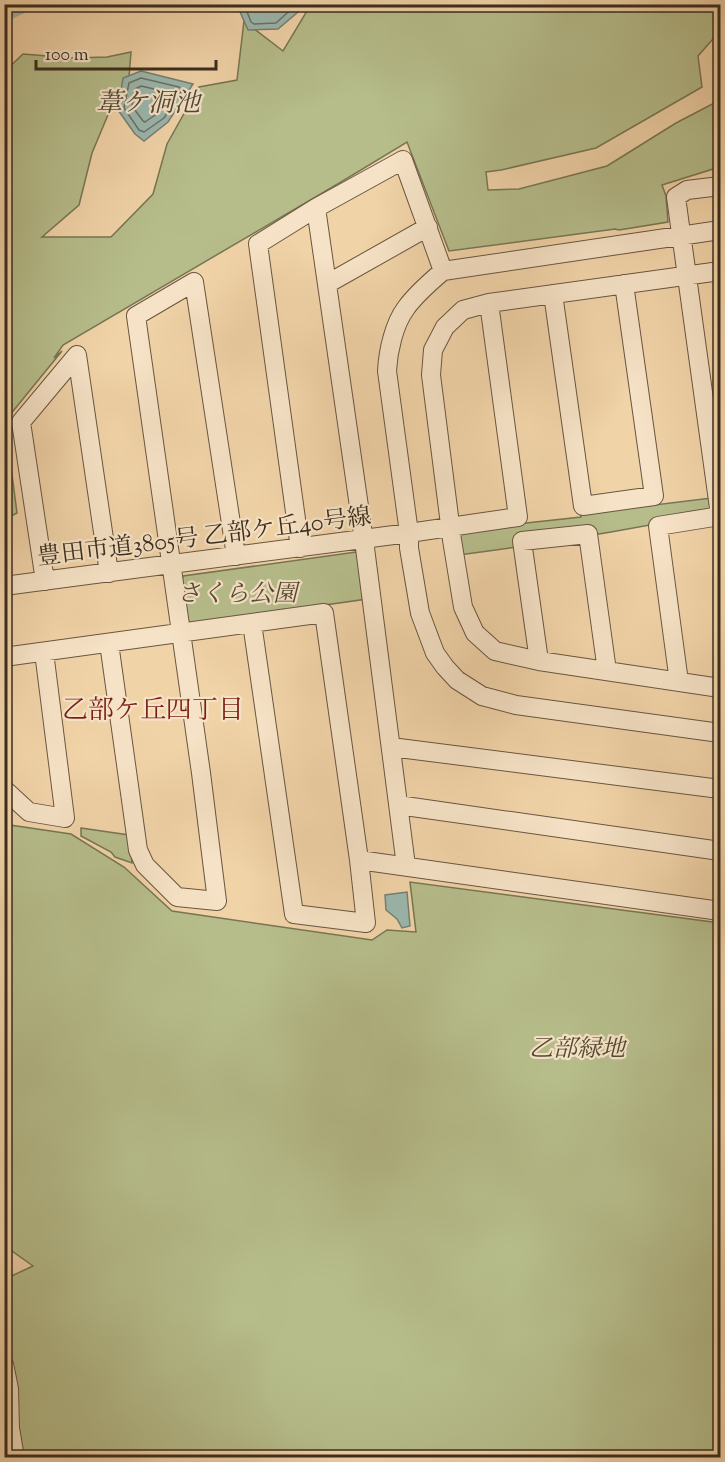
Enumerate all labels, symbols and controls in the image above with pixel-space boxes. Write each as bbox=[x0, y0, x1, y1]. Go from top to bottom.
scale bar bbox=[36, 33, 216, 71]
text: 100 m bbox=[45, 43, 89, 69]
water label: 葦ケ洞池 bbox=[96, 86, 203, 123]
street label: 豊田市道3805号 乙部ケ丘40号線 bbox=[35, 501, 373, 575]
park label: さくら公園 bbox=[177, 578, 301, 612]
district label: 乙部ケ丘四丁目 bbox=[62, 693, 244, 730]
park label: 乙部緑地 bbox=[529, 1033, 628, 1067]

